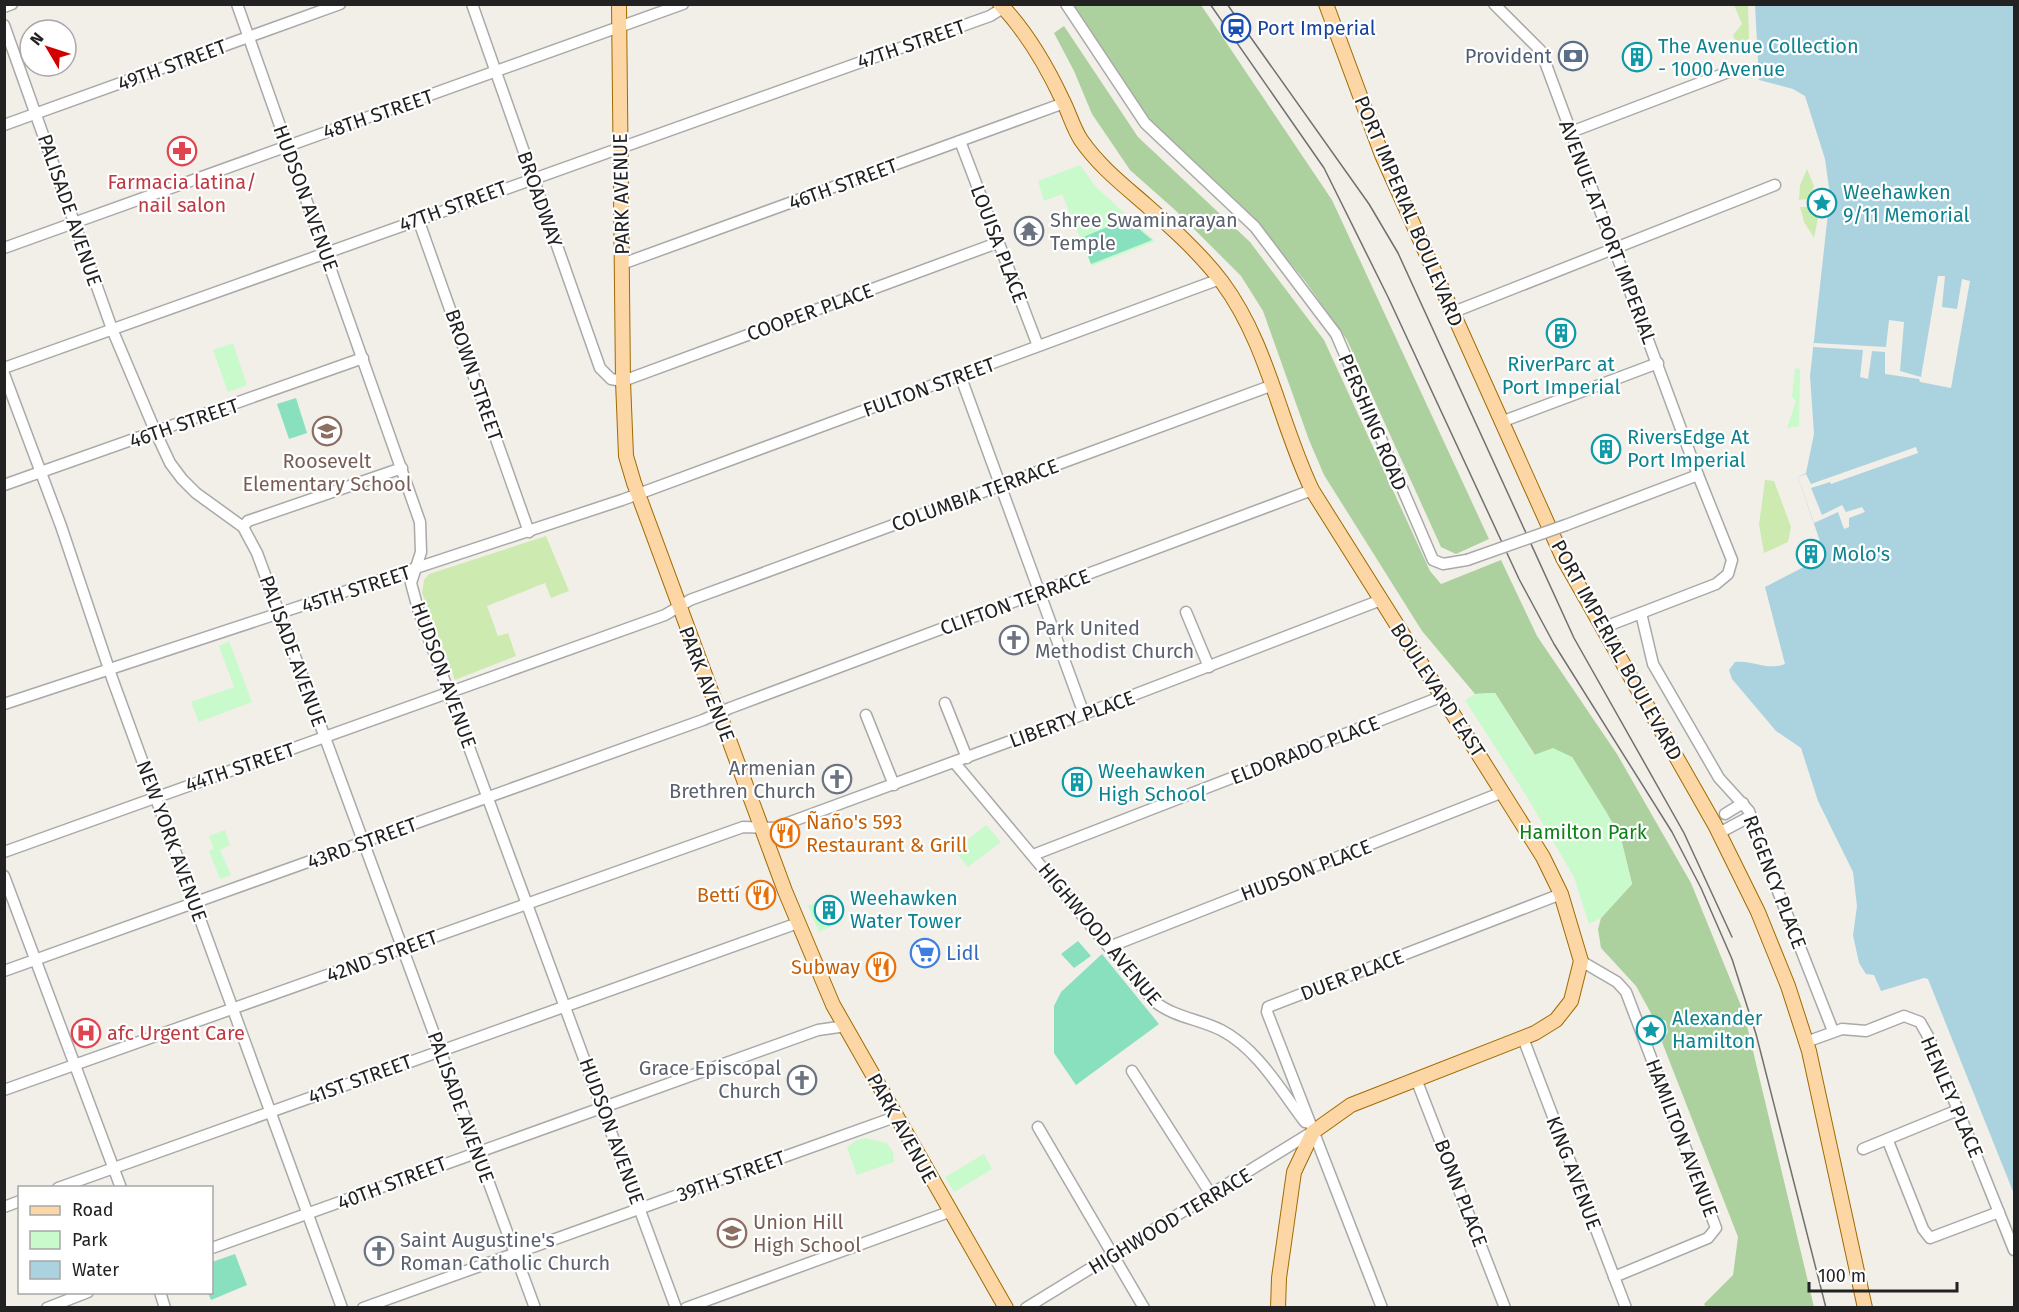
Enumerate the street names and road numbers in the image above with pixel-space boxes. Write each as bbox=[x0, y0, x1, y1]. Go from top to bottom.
street label: 47TH STREET bbox=[854, 14, 969, 74]
street label: 49TH STREET bbox=[114, 34, 230, 96]
street label: 48TH STREET bbox=[320, 84, 437, 144]
street label: PORT IMPERIAL BOULEVARD bbox=[1349, 92, 1469, 330]
street label: AVENUE AT PORT IMPERIAL bbox=[1554, 117, 1662, 347]
street label: HUDSON AVENUE bbox=[268, 122, 344, 274]
street label: PALISADE AVENUE bbox=[33, 131, 107, 289]
street label: PARK AVENUE bbox=[608, 133, 634, 255]
street label: BROADWAY bbox=[512, 148, 568, 250]
street label: 46TH STREET bbox=[785, 153, 901, 215]
street label: 47TH STREET bbox=[396, 175, 511, 237]
street label: LOUISA PLACE bbox=[966, 182, 1032, 306]
street label: COOPER PLACE bbox=[743, 278, 877, 346]
street label: BROWN STREET bbox=[440, 306, 508, 445]
street label: PERSHING ROAD bbox=[1333, 350, 1413, 494]
street label: FULTON STREET bbox=[860, 352, 999, 422]
street label: 46TH STREET bbox=[126, 393, 243, 453]
street label: COLUMBIA TERRACE bbox=[888, 454, 1062, 536]
street label: PORT IMPERIAL BOULEVARD bbox=[1546, 536, 1688, 764]
street label: 45TH STREET bbox=[298, 560, 414, 618]
street label: CLIFTON TERRACE bbox=[937, 564, 1093, 640]
street label: PALISADE AVENUE bbox=[254, 572, 332, 730]
street label: HUDSON AVENUE bbox=[406, 599, 482, 751]
street label: BOULEVARD EAST bbox=[1386, 618, 1491, 762]
street label: PARK AVENUE bbox=[674, 623, 740, 745]
street label: LIBERTY PLACE bbox=[1006, 685, 1138, 753]
street label: ELDORADO PLACE bbox=[1227, 711, 1383, 789]
street label: 44TH STREET bbox=[182, 737, 298, 797]
street label: NEW YORK AVENUE bbox=[132, 757, 212, 925]
street label: 43RD STREET bbox=[304, 812, 421, 874]
street label: REGENCY PLACE bbox=[1738, 812, 1812, 952]
street label: HUDSON PLACE bbox=[1237, 834, 1375, 906]
street label: HIGHWOOD AVENUE bbox=[1033, 858, 1167, 1010]
street label: 42ND STREET bbox=[323, 925, 442, 987]
street label: DUER PLACE bbox=[1297, 944, 1407, 1006]
street label: PALISADE AVENUE bbox=[422, 1028, 500, 1186]
street label: HENLEY PLACE bbox=[1916, 1033, 1988, 1161]
street label: 41ST STREET bbox=[305, 1049, 416, 1109]
street label: HUDSON AVENUE bbox=[574, 1055, 650, 1207]
street label: HAMILTON AVENUE bbox=[1641, 1055, 1723, 1221]
street label: PARK AVENUE bbox=[862, 1069, 942, 1187]
street label: KING AVENUE bbox=[1541, 1113, 1607, 1233]
street label: BONN PLACE bbox=[1429, 1136, 1493, 1250]
street label: 39TH STREET bbox=[673, 1145, 789, 1207]
street label: 40TH STREET bbox=[334, 1151, 451, 1215]
street label: HIGHWOOD TERRACE bbox=[1084, 1163, 1256, 1279]

